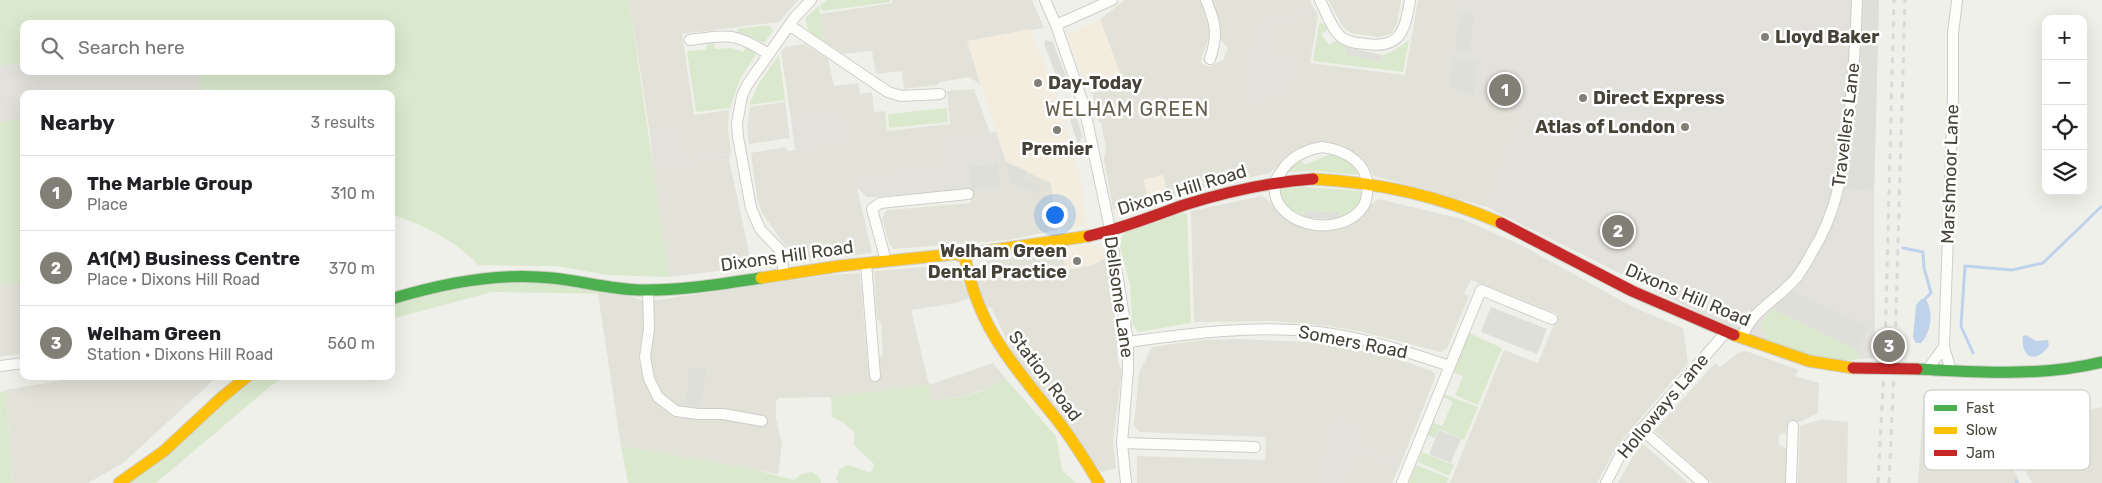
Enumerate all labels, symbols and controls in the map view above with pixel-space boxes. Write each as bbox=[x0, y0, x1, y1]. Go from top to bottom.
map controls bbox=[2042, 15, 2087, 195]
button: + bbox=[2042, 15, 2087, 60]
search box bbox=[20, 20, 395, 75]
place label: Lloyd Baker bbox=[1775, 26, 1879, 48]
marker: Lloyd Baker bbox=[1759, 31, 1771, 43]
icon: search bbox=[38, 34, 66, 62]
text: Search here bbox=[78, 36, 185, 59]
button: − bbox=[2042, 60, 2087, 105]
street label: Travellers Lane bbox=[1827, 61, 1865, 189]
pin: 1 bbox=[1489, 71, 1521, 109]
place label: Day-Today bbox=[1048, 72, 1143, 94]
marker: Day-Today bbox=[1032, 77, 1044, 89]
place label: Direct Express bbox=[1593, 87, 1725, 109]
marker: Direct Express bbox=[1577, 92, 1589, 104]
district label: WELHAM GREEN bbox=[1045, 97, 1209, 121]
street label: Marshmoor Lane bbox=[1937, 104, 1963, 244]
button: locate bbox=[2042, 105, 2087, 150]
text: Nearby bbox=[40, 110, 115, 135]
text: 3 results bbox=[310, 113, 375, 132]
place label: Atlas of London bbox=[1535, 116, 1675, 138]
marker: Atlas of London bbox=[1679, 121, 1691, 133]
marker: Premier bbox=[1051, 124, 1063, 136]
place label: Premier bbox=[1021, 138, 1093, 160]
button: layers bbox=[2042, 150, 2087, 195]
street label: Dixons Hill Road bbox=[1115, 160, 1249, 220]
text: The Marble Group bbox=[87, 172, 253, 195]
text: 1 bbox=[52, 184, 60, 203]
text: 310 m bbox=[331, 184, 375, 203]
text: Place bbox=[87, 195, 128, 214]
your location bbox=[1042, 202, 1068, 228]
pin: 2 bbox=[1602, 212, 1634, 250]
street label: Dellsome Lane bbox=[1100, 235, 1138, 359]
street label: Dixons Hill Road bbox=[719, 236, 855, 276]
place label: Welham Green Dental Practice bbox=[928, 240, 1067, 283]
text: A1(M) Business Centre bbox=[87, 247, 300, 270]
marker: Welham Green Dental Practice bbox=[1071, 255, 1083, 267]
text: 2 bbox=[51, 259, 61, 278]
text: 370 m bbox=[329, 259, 375, 278]
street label: Dixons Hill Road bbox=[1622, 259, 1754, 331]
text: Place · Dixons Hill Road bbox=[87, 270, 260, 289]
street label: Somers Road bbox=[1297, 321, 1409, 363]
text: Welham Green bbox=[87, 322, 221, 345]
street label: Station Road bbox=[1004, 326, 1086, 426]
pin: 3 bbox=[1873, 327, 1905, 365]
text: 3 bbox=[51, 334, 61, 353]
text: 560 m bbox=[328, 334, 375, 353]
text: Station · Dixons Hill Road bbox=[87, 345, 273, 364]
street label: Holloways Lane bbox=[1613, 349, 1713, 463]
legend bbox=[1924, 390, 2090, 470]
text: Fast bbox=[1966, 400, 1995, 417]
text: Slow bbox=[1966, 422, 1997, 439]
text: Jam bbox=[1966, 445, 1995, 462]

